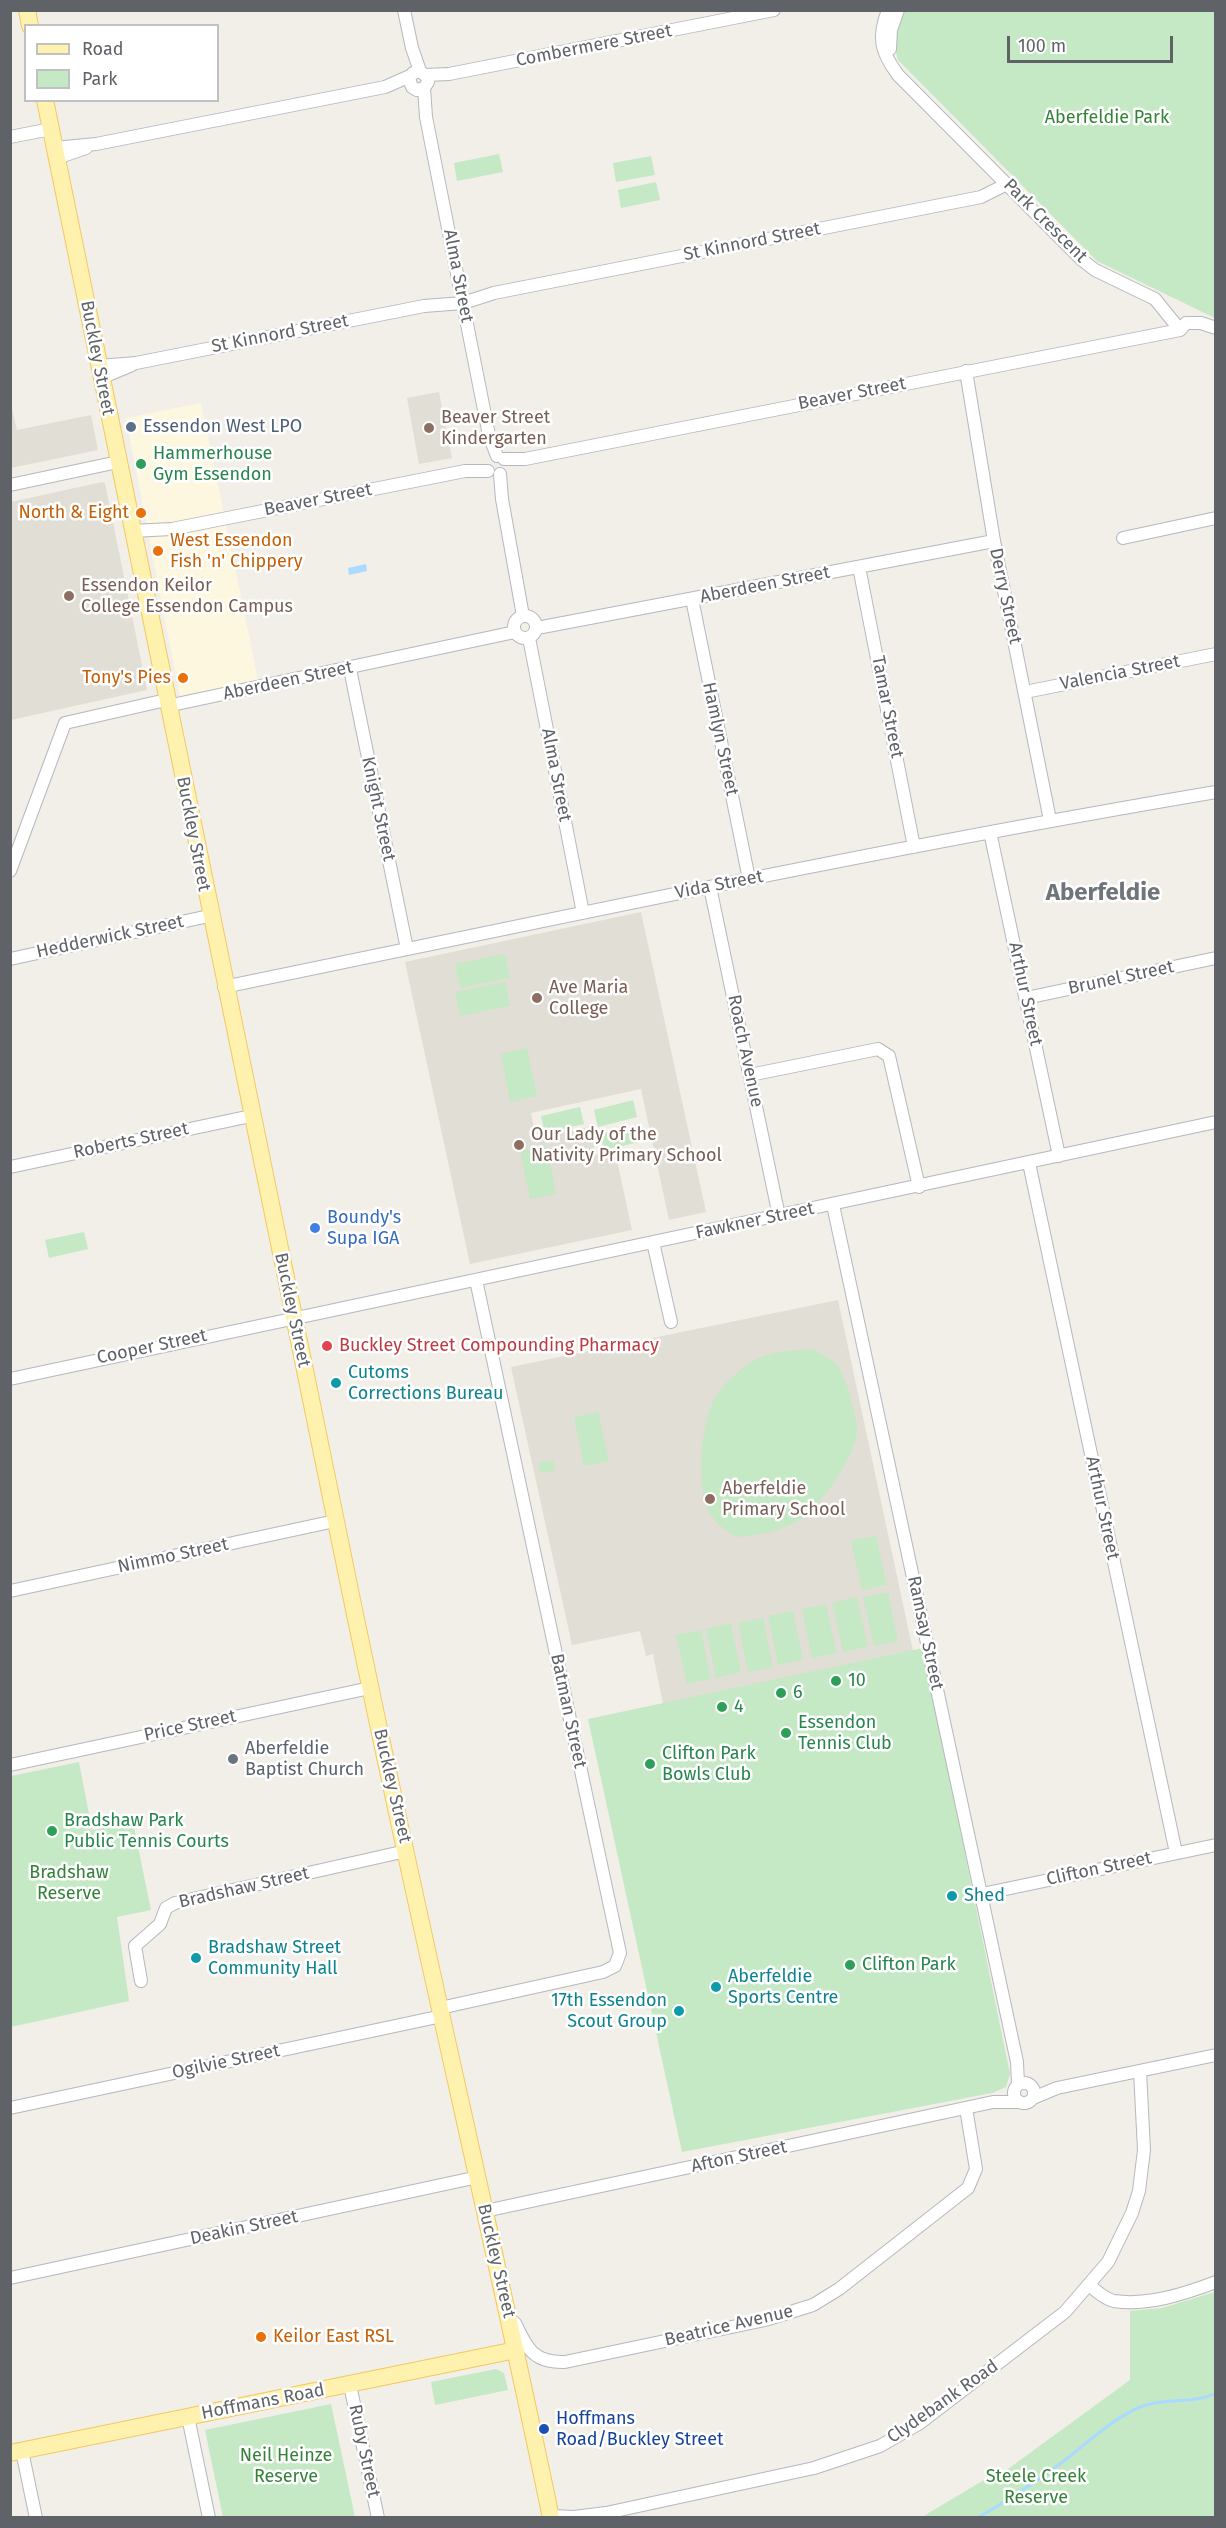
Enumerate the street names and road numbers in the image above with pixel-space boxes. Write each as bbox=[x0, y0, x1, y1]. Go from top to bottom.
street label: Combermere Street bbox=[514, 20, 674, 72]
street label: Park Crescent bbox=[999, 175, 1091, 267]
street label: St Kinnord Street bbox=[682, 218, 822, 266]
street label: Alma Street bbox=[438, 228, 478, 324]
street label: Buckley Street bbox=[75, 299, 119, 417]
street label: St Kinnord Street bbox=[210, 310, 350, 358]
street label: Beaver Street bbox=[796, 373, 908, 415]
street label: Beaver Street bbox=[262, 479, 374, 521]
street label: Derry Street bbox=[984, 546, 1026, 646]
street label: Aberdeen Street bbox=[698, 562, 832, 608]
street label: Valencia Street bbox=[1058, 651, 1182, 695]
street label: Tamar Street bbox=[866, 654, 908, 760]
street label: Aberdeen Street bbox=[221, 657, 355, 705]
street label: Hamlyn Street bbox=[697, 680, 743, 798]
street label: Alma Street bbox=[536, 727, 576, 823]
street label: Knight Street bbox=[356, 755, 400, 863]
street label: Buckley Street bbox=[171, 775, 215, 893]
street label: Vida Street bbox=[673, 866, 765, 904]
street label: Hedderwick Street bbox=[35, 911, 185, 963]
street label: Arthur Street bbox=[1003, 940, 1047, 1048]
street label: Brunel Street bbox=[1066, 956, 1176, 1000]
street label: Roach Avenue bbox=[723, 993, 767, 1109]
street label: Roberts Street bbox=[71, 1118, 191, 1164]
street label: Fawkner Street bbox=[694, 1198, 816, 1244]
street label: Buckley Street bbox=[269, 1251, 315, 1369]
street label: Cooper Street bbox=[95, 1325, 209, 1369]
street label: Arthur Street bbox=[1080, 1454, 1124, 1562]
street label: Nimmo Street bbox=[116, 1534, 230, 1578]
street label: Ramsay Street bbox=[902, 1574, 948, 1692]
street label: Batman Street bbox=[545, 1652, 591, 1770]
street label: Price Street bbox=[142, 1706, 238, 1746]
street label: Buckley Street bbox=[368, 1727, 416, 1845]
street label: Clifton Street bbox=[1044, 1847, 1154, 1891]
street label: Bradshaw Street bbox=[177, 1863, 311, 1913]
street label: Ogilvie Street bbox=[170, 2040, 282, 2084]
street label: Afton Street bbox=[689, 2136, 789, 2178]
street label: Buckley Street bbox=[472, 2202, 520, 2320]
street label: Deakin Street bbox=[188, 2206, 300, 2250]
street label: Beatrice Avenue bbox=[663, 2301, 795, 2351]
street label: Clydebank Road bbox=[883, 2356, 1003, 2448]
street label: Hoffmans Road bbox=[199, 2379, 327, 2425]
street label: Ruby Street bbox=[344, 2403, 384, 2499]

